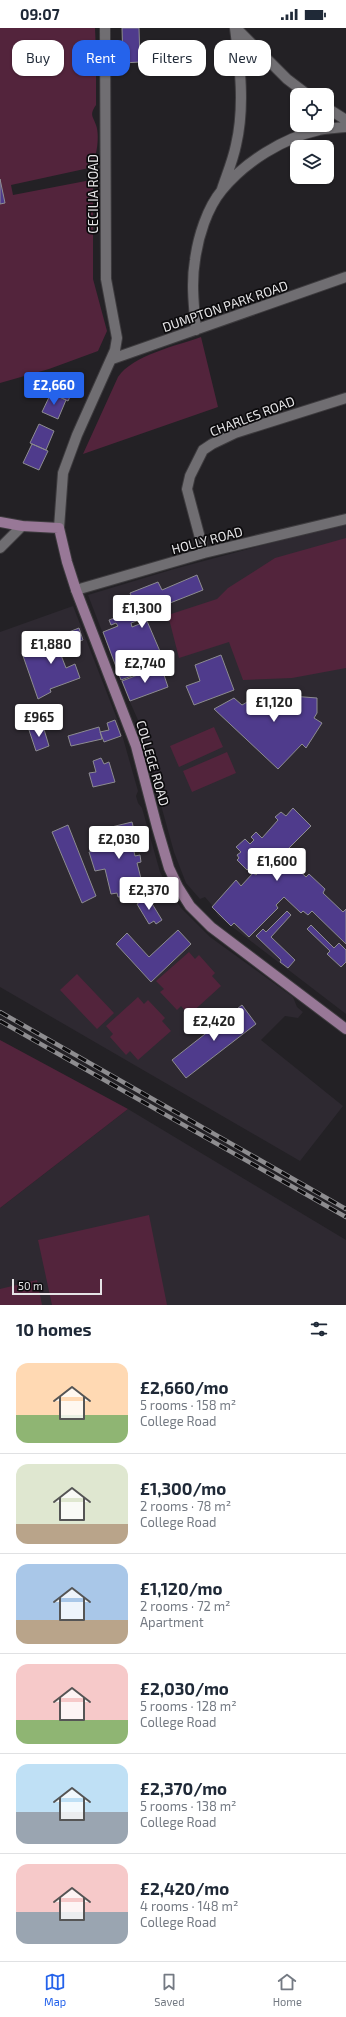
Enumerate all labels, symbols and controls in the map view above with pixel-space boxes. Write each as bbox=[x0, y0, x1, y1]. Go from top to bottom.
text: 09:07 bbox=[20, 5, 60, 23]
chip: Buy bbox=[12, 40, 64, 76]
chip: Rent bbox=[72, 40, 130, 76]
chip: Filters bbox=[138, 40, 206, 76]
chip: New bbox=[214, 40, 271, 76]
map controls bbox=[290, 88, 334, 184]
button: locate bbox=[290, 88, 334, 132]
button: layers bbox=[290, 140, 334, 184]
street label: CECILIA ROAD bbox=[85, 154, 101, 234]
street label: DUMPTON PARK ROAD bbox=[160, 277, 290, 335]
pin: £2,660 bbox=[21, 372, 87, 406]
text: £2,660 bbox=[33, 377, 75, 393]
street label: CHARLES ROAD bbox=[207, 392, 297, 440]
street label: HOLLY ROAD bbox=[170, 523, 244, 557]
pin: £1,300 bbox=[109, 595, 175, 629]
text: £1,300 bbox=[122, 600, 162, 616]
pin: £1,880 bbox=[18, 631, 84, 665]
text: £1,880 bbox=[31, 636, 71, 652]
pin: £2,740 bbox=[112, 650, 178, 684]
text: £2,740 bbox=[124, 655, 166, 671]
pin: £1,120 bbox=[241, 689, 307, 723]
text: £1,120 bbox=[255, 694, 293, 710]
pin: £965 bbox=[15, 704, 63, 738]
text: £965 bbox=[24, 709, 54, 725]
street label: COLLEGE ROAD bbox=[133, 718, 173, 808]
pin: £2,030 bbox=[86, 826, 152, 860]
text: £2,030 bbox=[98, 831, 140, 847]
pin: £1,600 bbox=[244, 848, 310, 882]
text: £1,600 bbox=[257, 853, 297, 869]
pin: £2,370 bbox=[116, 877, 182, 911]
text: £2,370 bbox=[129, 882, 169, 898]
pin: £2,420 bbox=[181, 1008, 247, 1042]
text: £2,420 bbox=[193, 1013, 235, 1029]
scale bar bbox=[12, 1277, 102, 1296]
text: 50 m bbox=[18, 1279, 43, 1292]
icon: filters bbox=[308, 1318, 330, 1340]
text: 10 homes bbox=[16, 1319, 92, 1339]
text: £2,660/mo bbox=[140, 1377, 229, 1397]
icon: home bbox=[48, 1379, 96, 1427]
text: 5 rooms · 158 m² bbox=[140, 1397, 236, 1413]
text: College Road bbox=[140, 1413, 217, 1429]
text: £1,300/mo bbox=[140, 1478, 226, 1498]
icon: home bbox=[48, 1480, 96, 1528]
text: 2 rooms · 78 m² bbox=[140, 1498, 231, 1514]
text: College Road bbox=[140, 1514, 217, 1530]
text: £1,120/mo bbox=[140, 1578, 222, 1598]
icon: home bbox=[48, 1580, 96, 1628]
text: 2 rooms · 72 m² bbox=[140, 1598, 231, 1614]
text: Apartment bbox=[140, 1614, 204, 1630]
text: £2,030/mo bbox=[140, 1678, 229, 1698]
icon: home bbox=[48, 1680, 96, 1728]
text: 5 rooms · 128 m² bbox=[140, 1698, 237, 1714]
text: College Road bbox=[140, 1714, 217, 1730]
text: £2,370/mo bbox=[140, 1778, 227, 1798]
icon: home bbox=[48, 1780, 96, 1828]
text: 5 rooms · 138 m² bbox=[140, 1798, 237, 1814]
text: College Road bbox=[140, 1814, 217, 1830]
text: £2,420/mo bbox=[140, 1878, 229, 1898]
icon: home bbox=[48, 1880, 96, 1928]
text: 4 rooms · 148 m² bbox=[140, 1898, 238, 1914]
text: College Road bbox=[140, 1914, 217, 1930]
tab: Map bbox=[44, 1971, 66, 2008]
tab: Saved bbox=[154, 1971, 185, 2008]
tab: Home bbox=[273, 1971, 302, 2008]

